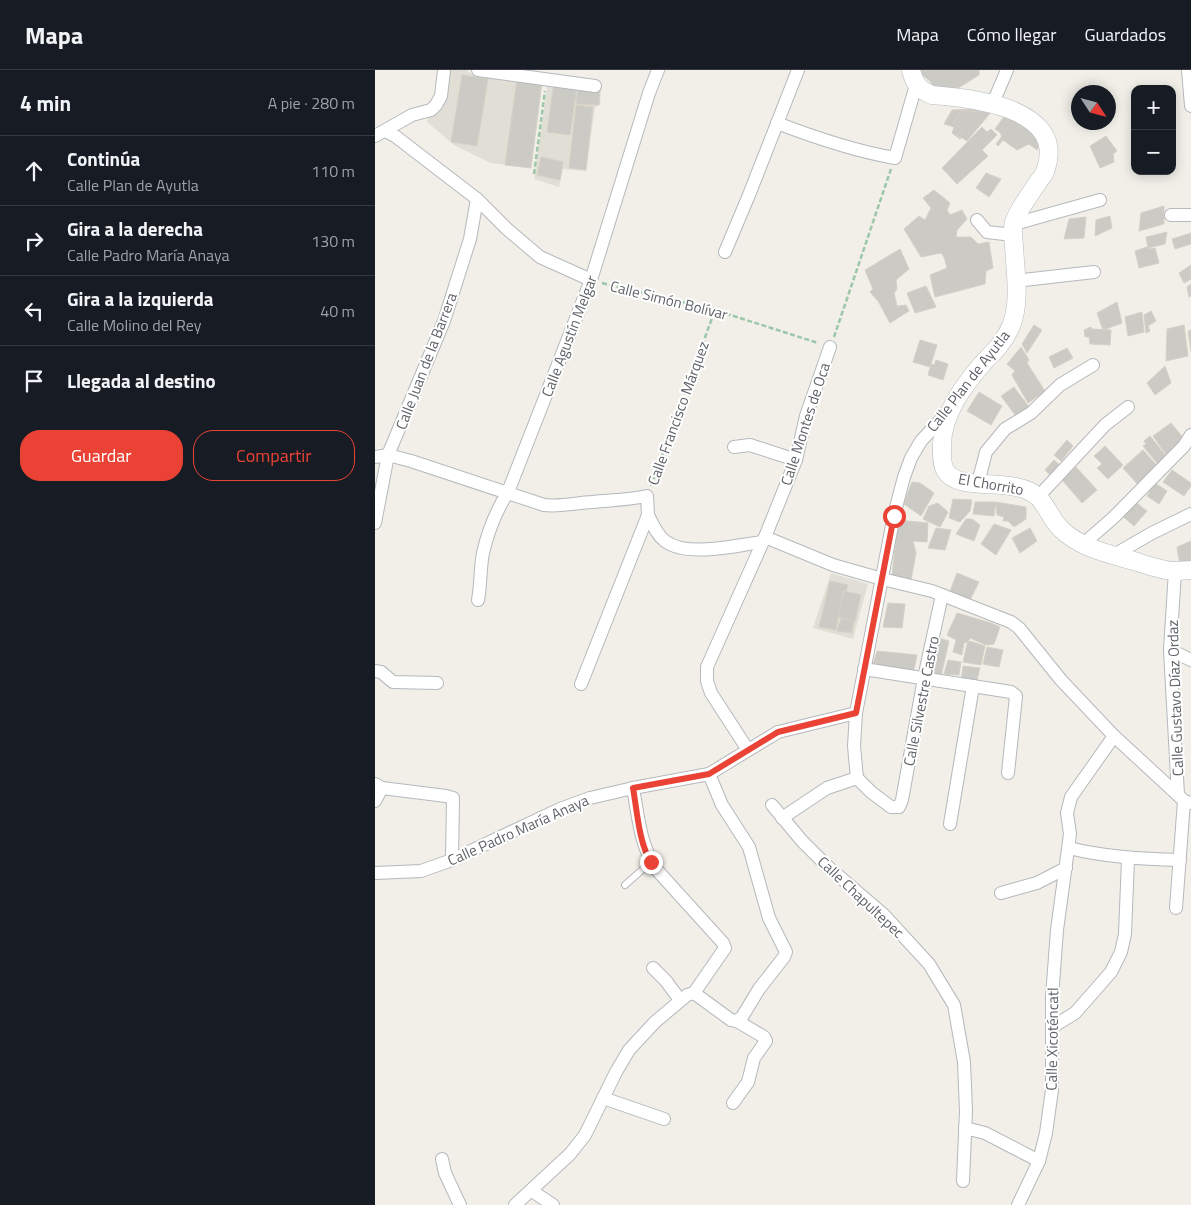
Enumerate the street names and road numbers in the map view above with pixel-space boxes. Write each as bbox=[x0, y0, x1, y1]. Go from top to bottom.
street label: Calle Agustín Melgar bbox=[535, 272, 603, 400]
street label: Calle Simón Bolívar bbox=[608, 274, 730, 326]
street label: Calle Juan de la Barrera bbox=[389, 289, 463, 433]
street label: Calle Plan de Ayutla bbox=[921, 325, 1015, 437]
street label: Calle Francisco Márquez bbox=[641, 338, 715, 488]
street label: Calle Montes de Oca bbox=[774, 359, 836, 488]
street label: El Chorrito bbox=[956, 467, 1026, 501]
street label: Calle Gustavo Díaz Ordaz bbox=[1161, 619, 1189, 777]
street label: Calle Silvestre Castro bbox=[897, 634, 945, 768]
street label: Calle Padro María Anaya bbox=[444, 788, 593, 872]
street label: Calle Chapultepec bbox=[812, 851, 910, 943]
street label: Calle Xicoténcatl bbox=[1040, 987, 1064, 1091]

